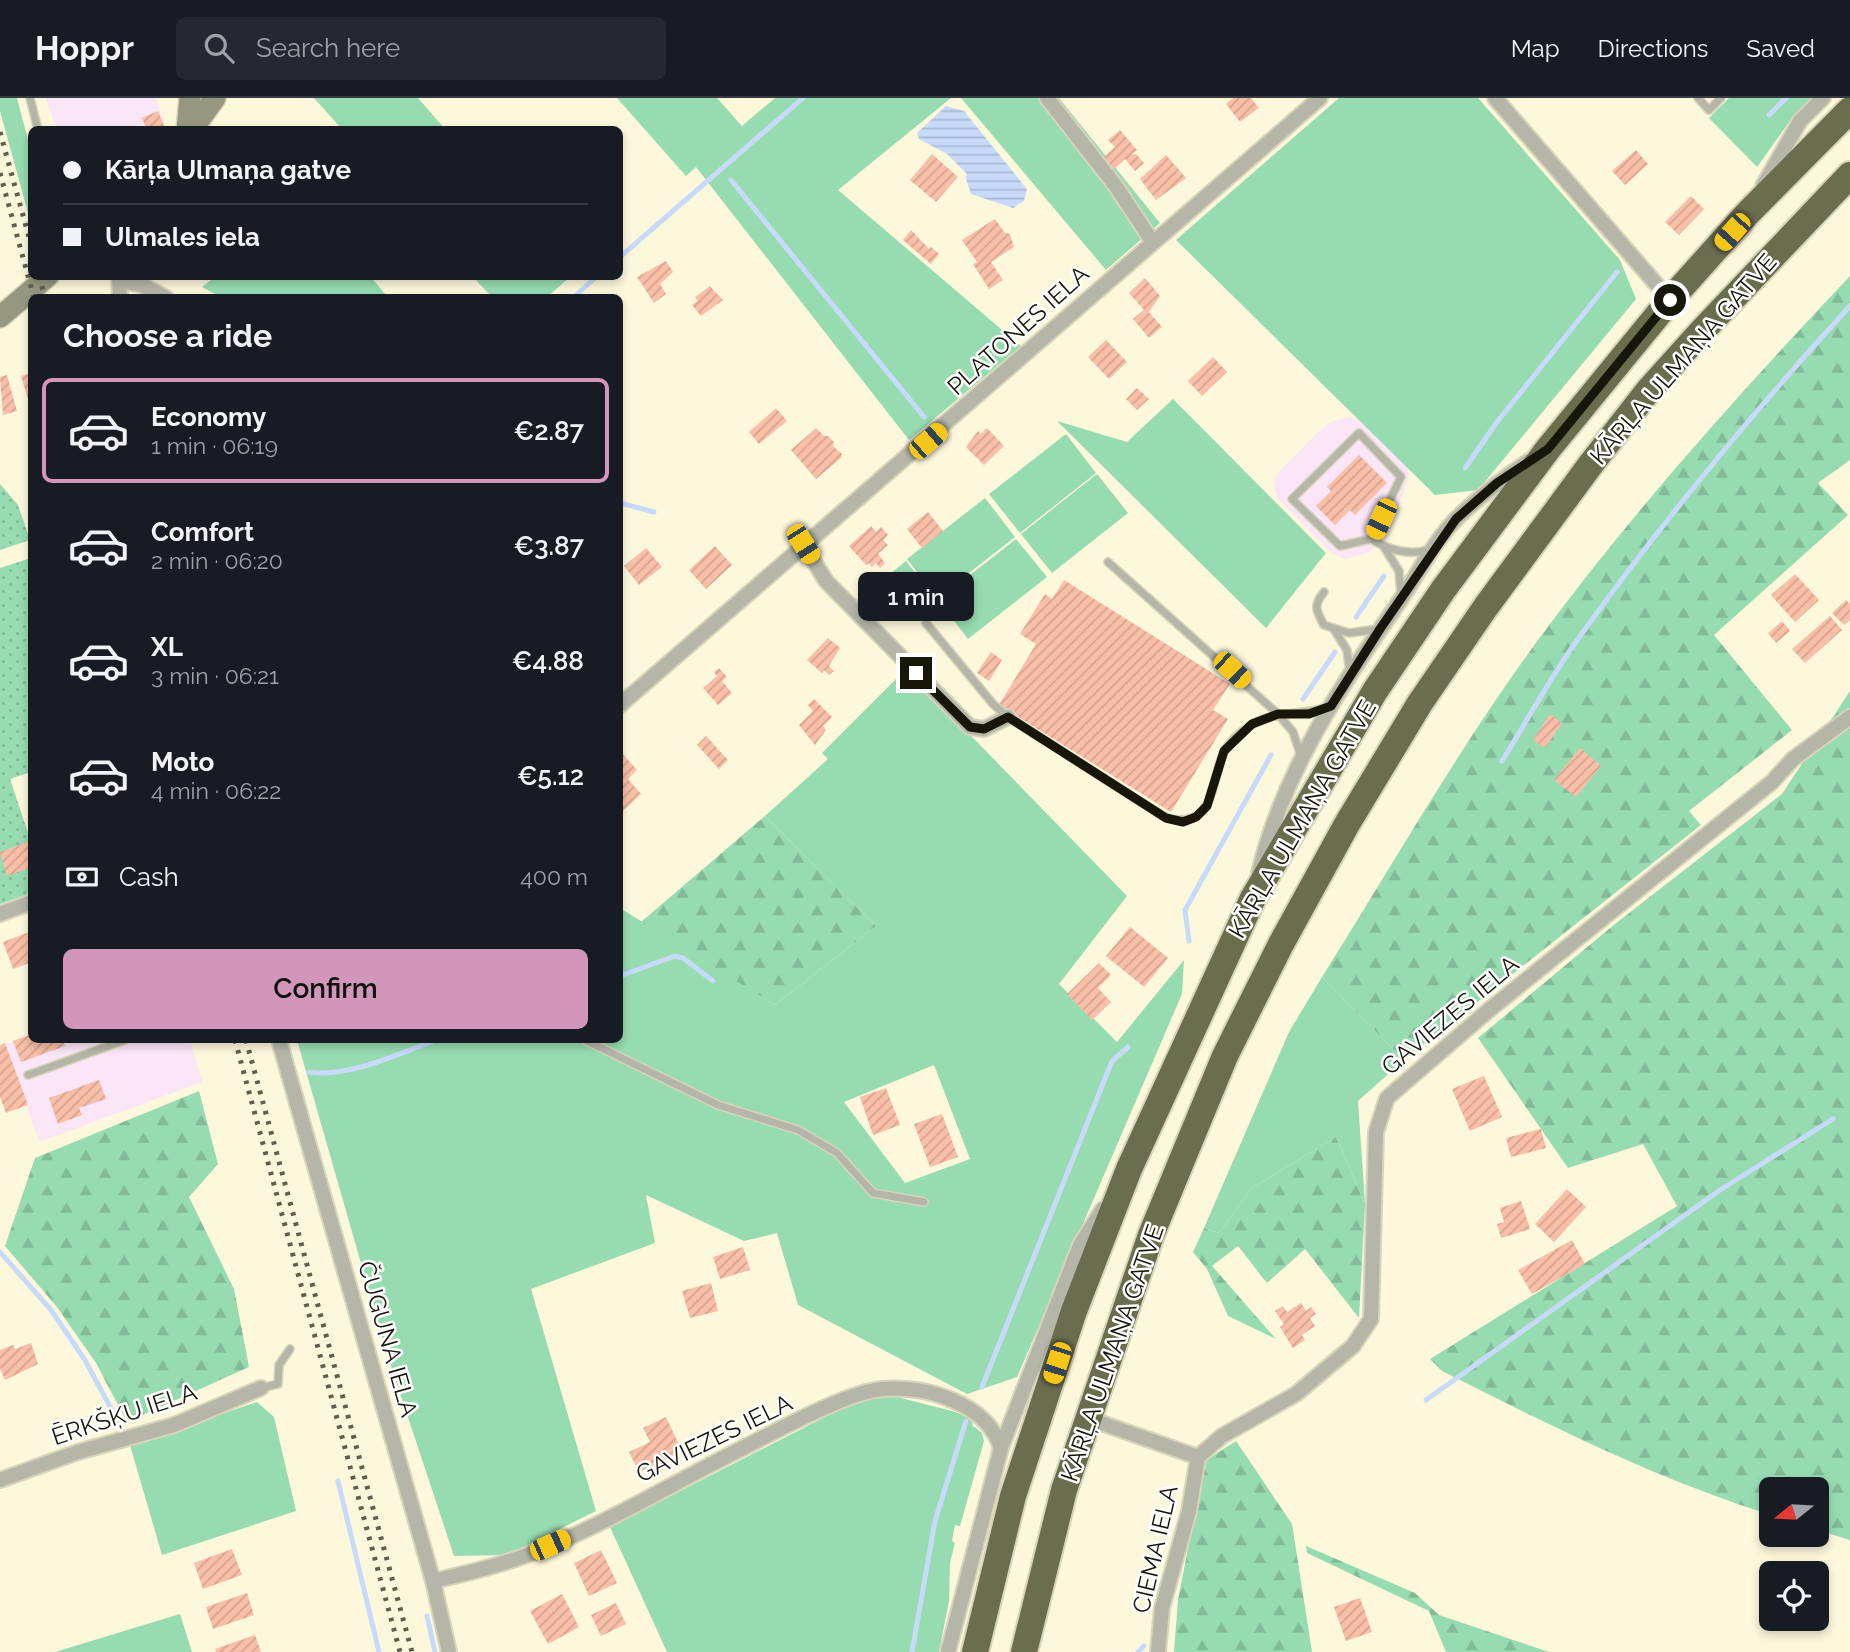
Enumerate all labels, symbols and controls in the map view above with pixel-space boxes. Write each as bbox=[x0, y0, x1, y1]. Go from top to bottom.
search box bbox=[176, 17, 666, 80]
text: Hoppr bbox=[35, 29, 134, 68]
icon: search bbox=[200, 29, 238, 67]
text: Search here bbox=[256, 33, 400, 63]
text: Map bbox=[1511, 34, 1560, 63]
text: Directions bbox=[1598, 34, 1708, 63]
text: Saved bbox=[1746, 34, 1815, 63]
text: Kārļa Ulmaņa gatve bbox=[105, 155, 351, 185]
car bbox=[1711, 209, 1754, 255]
text: Ulmales iela bbox=[105, 222, 260, 252]
street label: KĀRĻA ULMAŅA GATVE bbox=[1584, 248, 1782, 470]
street label: PLATONES IELA bbox=[941, 259, 1095, 401]
route start bbox=[1654, 284, 1686, 316]
text: Choose a ride bbox=[63, 317, 272, 354]
icon: car bbox=[67, 399, 130, 462]
text: Economy bbox=[151, 402, 266, 432]
text: €2.87 bbox=[514, 416, 584, 446]
car bbox=[906, 419, 951, 463]
text: 1 min · 06:19 bbox=[151, 432, 278, 459]
car bbox=[1363, 496, 1400, 542]
icon: car bbox=[67, 514, 130, 577]
text: Comfort bbox=[151, 517, 254, 547]
car bbox=[783, 521, 824, 567]
text: €3.87 bbox=[514, 531, 584, 561]
text: 2 min · 06:20 bbox=[151, 547, 283, 574]
callout: 1 min bbox=[858, 572, 974, 620]
text: 1 min bbox=[887, 583, 945, 610]
icon: car bbox=[67, 629, 130, 692]
text: XL bbox=[151, 632, 183, 662]
text: €4.88 bbox=[512, 646, 584, 676]
car bbox=[1210, 648, 1255, 692]
route end bbox=[900, 657, 932, 689]
text: 3 min · 06:21 bbox=[151, 662, 279, 689]
street label: KĀRĻA ULMAŅA GATVE bbox=[1222, 695, 1382, 943]
icon: car bbox=[67, 744, 130, 807]
text: Moto bbox=[151, 747, 214, 777]
text: €5.12 bbox=[517, 761, 584, 791]
text: 4 min · 06:22 bbox=[151, 777, 281, 804]
icon: cash bbox=[63, 858, 101, 896]
text: Cash bbox=[119, 862, 179, 892]
text: 400 m bbox=[520, 863, 588, 890]
button: Confirm bbox=[63, 949, 588, 1029]
street label: GAVIEZES IELA bbox=[1376, 949, 1524, 1081]
street label: KĀRĻA ULMAŅA GATVE bbox=[1054, 1221, 1170, 1485]
street label: ČUGUNA IELA bbox=[352, 1258, 424, 1420]
car bbox=[1041, 1340, 1074, 1386]
street label: ĒRKŠĶU IELA bbox=[48, 1376, 200, 1451]
street label: GAVIEZES IELA bbox=[631, 1388, 797, 1488]
north arrow bbox=[1759, 1477, 1829, 1547]
map controls bbox=[1759, 1477, 1829, 1631]
street label: CIEMA IELA bbox=[1126, 1482, 1184, 1616]
car bbox=[527, 1527, 574, 1563]
button: locate bbox=[1759, 1561, 1829, 1631]

